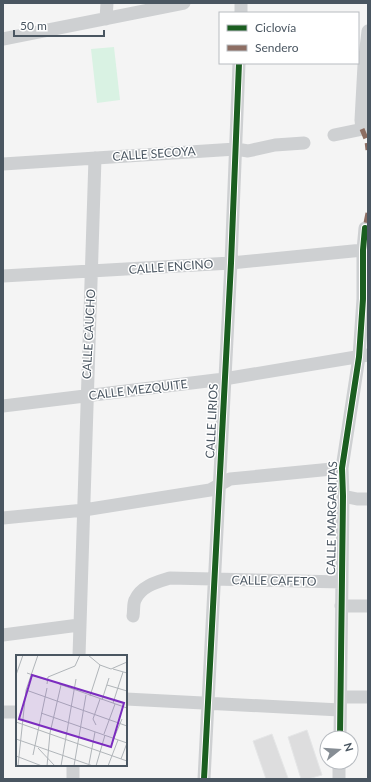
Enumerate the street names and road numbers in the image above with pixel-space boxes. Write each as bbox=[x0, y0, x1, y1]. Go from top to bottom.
street label: CALLE SECOYA bbox=[112, 143, 197, 164]
street label: CALLE ENCINO bbox=[128, 256, 214, 277]
street label: CALLE CAUCHO bbox=[79, 288, 98, 379]
street label: CALLE MEZQUITE bbox=[88, 376, 188, 403]
street label: CALLE LIRIOS bbox=[202, 383, 221, 459]
street label: CALLE MARGARITAS bbox=[323, 461, 340, 575]
street label: CALLE CAFETO bbox=[232, 572, 317, 589]

